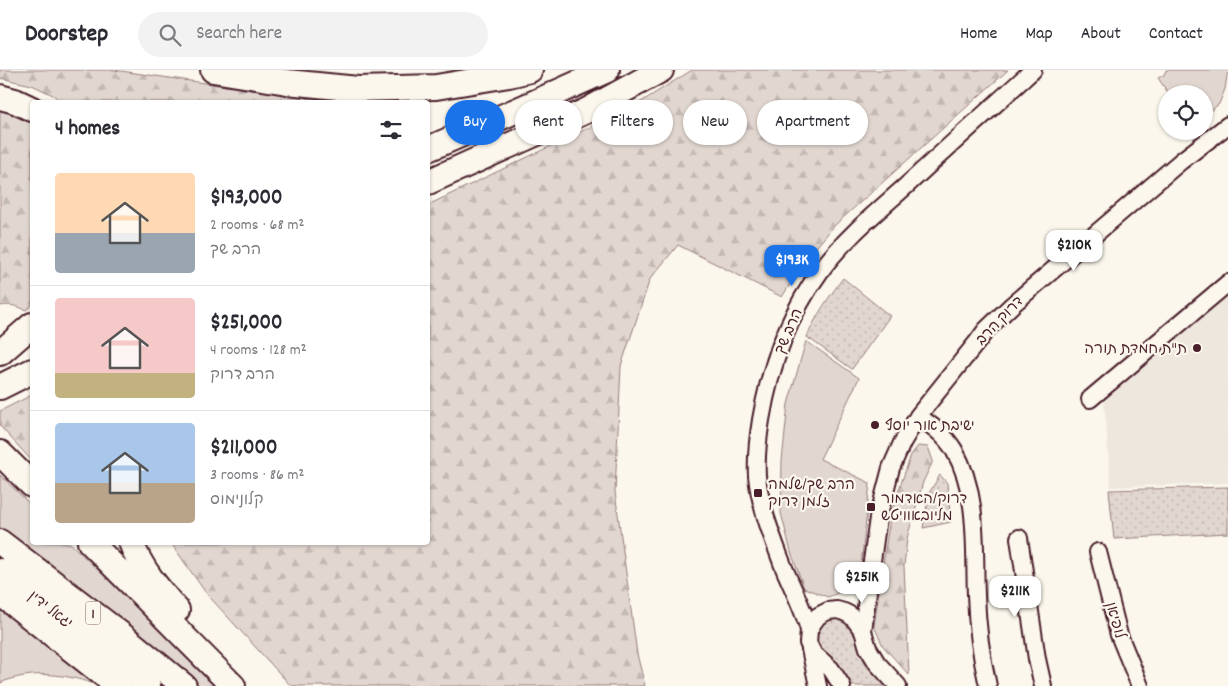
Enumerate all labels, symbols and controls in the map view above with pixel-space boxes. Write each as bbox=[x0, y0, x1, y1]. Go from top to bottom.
search box bbox=[138, 12, 488, 57]
text: Doorstep bbox=[25, 18, 108, 52]
icon: search bbox=[156, 21, 184, 49]
text: Search here bbox=[196, 21, 282, 48]
text: Home bbox=[960, 22, 997, 47]
text: Map bbox=[1025, 22, 1053, 47]
text: About bbox=[1081, 22, 1121, 47]
text: Contact bbox=[1149, 22, 1203, 47]
map controls bbox=[1158, 85, 1213, 140]
button: locate bbox=[1158, 85, 1213, 140]
chip: Buy bbox=[445, 100, 505, 145]
chip: Rent bbox=[515, 100, 582, 145]
chip: Filters bbox=[592, 100, 673, 145]
chip: New bbox=[683, 100, 747, 145]
chip: Apartment bbox=[757, 100, 868, 145]
text: 4 homes bbox=[55, 115, 120, 145]
icon: filters bbox=[377, 116, 405, 144]
text: $193,000 bbox=[210, 184, 283, 214]
icon: home bbox=[95, 193, 155, 253]
text: 2 rooms · 68 m² bbox=[210, 214, 304, 237]
pin: $210K bbox=[1039, 230, 1109, 272]
text: $210K bbox=[1057, 234, 1091, 257]
text: הרב שך bbox=[210, 239, 261, 262]
pin: $193K bbox=[757, 244, 827, 287]
text: $193K bbox=[775, 249, 809, 272]
street label: דרוק הרב bbox=[971, 292, 1030, 351]
street label: הרב שך bbox=[770, 305, 810, 358]
text: $251,000 bbox=[210, 309, 282, 339]
icon: home bbox=[95, 318, 155, 378]
text: 4 rooms · 128 m² bbox=[210, 339, 307, 362]
place label: ת"ת חמדת תורה bbox=[1084, 339, 1187, 361]
marker: ת"ת חמדת תורה bbox=[1191, 342, 1203, 354]
text: הרב דרוק bbox=[210, 364, 275, 387]
place label: ישיבת אור יוסף bbox=[885, 416, 975, 438]
marker: ישיבת אור יוסף bbox=[869, 419, 881, 431]
text: $211,000 bbox=[210, 434, 277, 464]
icon: home bbox=[95, 443, 155, 503]
text: 3 rooms · 86 m² bbox=[210, 464, 304, 487]
place label: הרב שך/שלמה זלמן דרוק bbox=[768, 475, 855, 514]
marker: הרב שך/שלמה זלמן דרוק bbox=[752, 487, 764, 499]
text: קלונימוס bbox=[210, 489, 264, 512]
place label: דרוק/האדמור מליובאוויטש bbox=[881, 489, 967, 528]
marker: דרוק/האדמור מליובאוויטש bbox=[865, 501, 877, 513]
pin: $251K bbox=[827, 562, 897, 604]
text: $251K bbox=[845, 566, 879, 589]
pin: $211K bbox=[980, 576, 1050, 618]
text: $211K bbox=[1000, 580, 1030, 603]
street label: יגאל ידין bbox=[23, 586, 77, 635]
street label: לופיאן bbox=[1098, 600, 1130, 642]
road number: 1 bbox=[86, 602, 100, 624]

